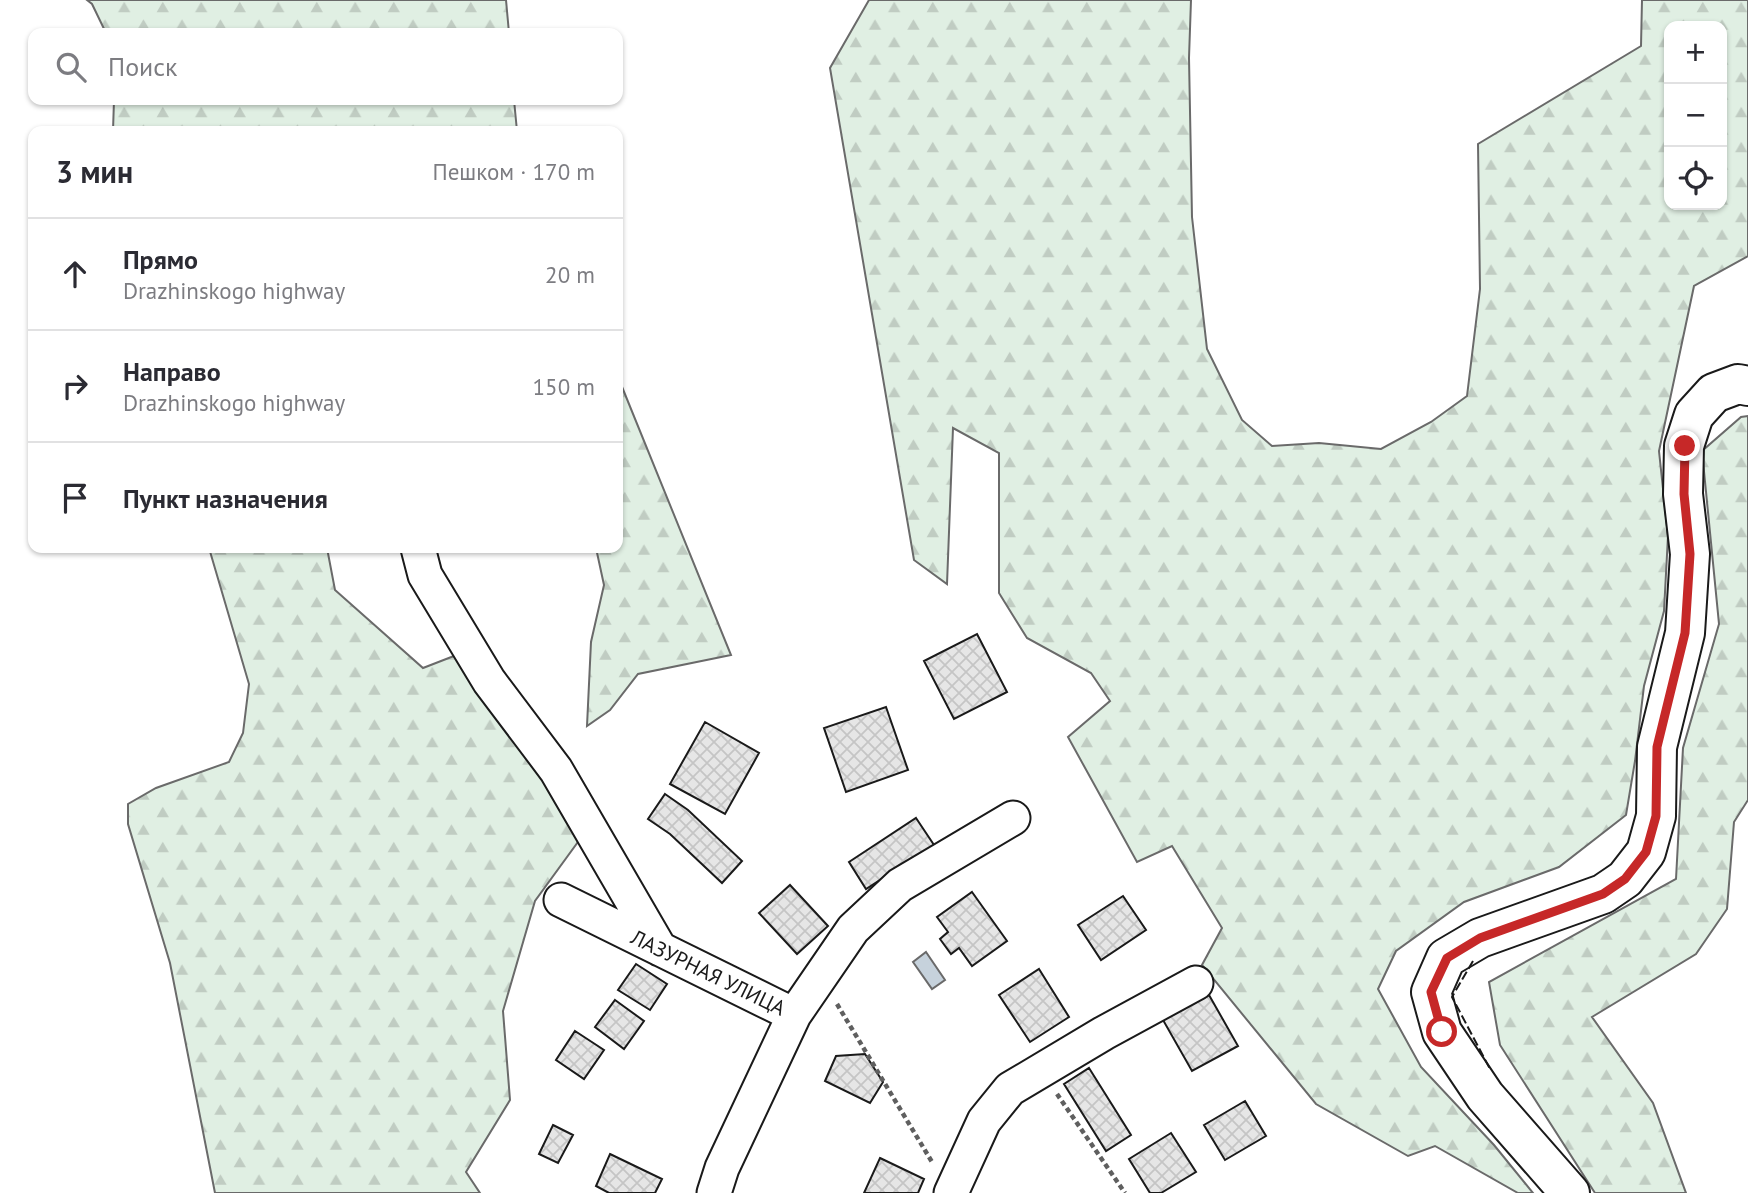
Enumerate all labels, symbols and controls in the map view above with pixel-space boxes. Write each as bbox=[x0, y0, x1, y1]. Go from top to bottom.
map controls bbox=[1664, 21, 1727, 210]
button: + bbox=[1664, 21, 1727, 84]
search box bbox=[28, 28, 623, 105]
icon: search bbox=[52, 48, 90, 86]
text: Поиск bbox=[108, 50, 177, 83]
button: − bbox=[1664, 84, 1727, 147]
button: locate bbox=[1664, 147, 1727, 210]
text: 3 мин bbox=[56, 152, 133, 191]
text: Пешком · 170 m bbox=[432, 157, 595, 186]
text: Прямо bbox=[123, 243, 198, 276]
icon: ahead bbox=[56, 255, 94, 293]
text: 20 m bbox=[545, 260, 595, 289]
text: Drazhinskogo highway bbox=[123, 276, 345, 305]
text: Направо bbox=[123, 355, 221, 388]
icon: right bbox=[56, 367, 94, 405]
text: 150 m bbox=[533, 372, 595, 401]
text: Drazhinskogo highway bbox=[123, 388, 345, 417]
route end bbox=[1669, 430, 1700, 461]
icon: arrive bbox=[56, 479, 94, 517]
text: Пункт назначения bbox=[123, 482, 328, 515]
street label: ЛАЗУРНАЯ УЛИЦА bbox=[626, 923, 791, 1022]
route start bbox=[1426, 1016, 1457, 1047]

